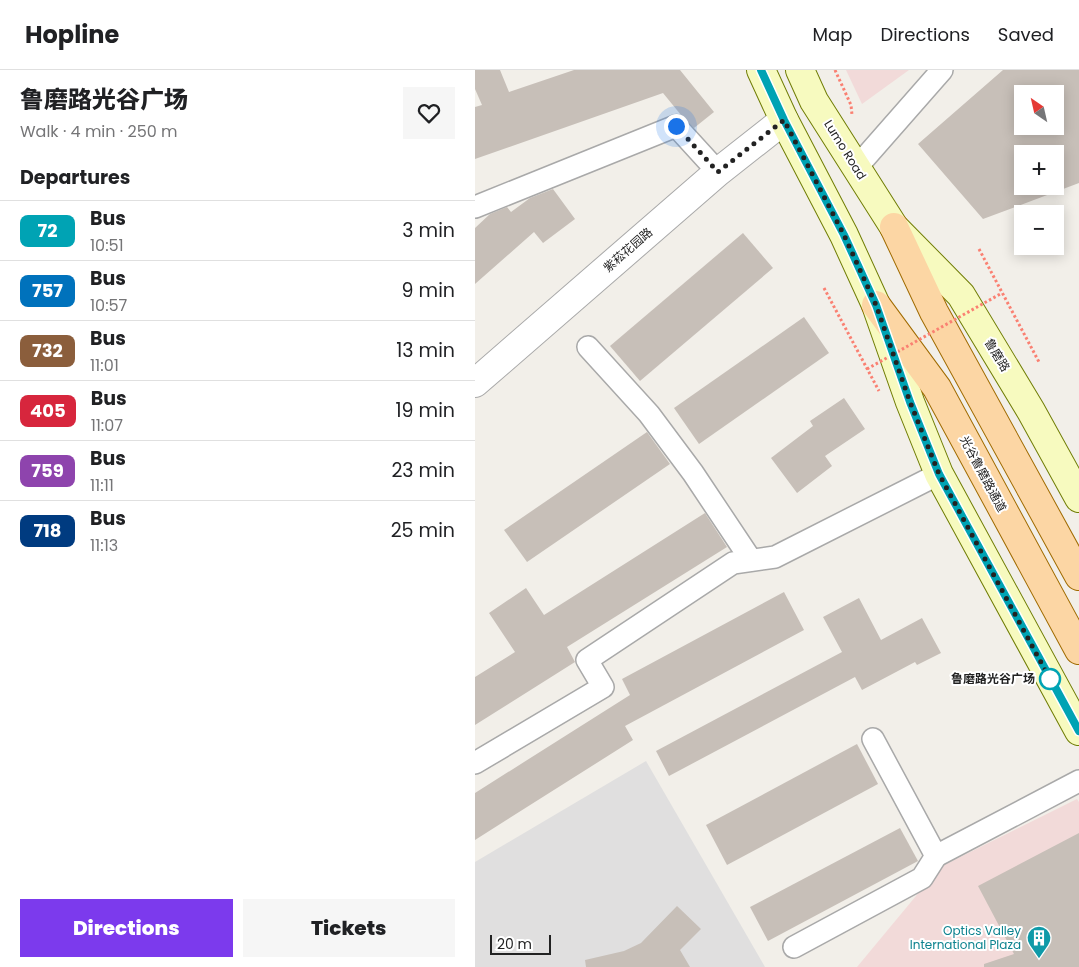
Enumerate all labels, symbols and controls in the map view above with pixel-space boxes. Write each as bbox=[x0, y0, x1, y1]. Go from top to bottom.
text: Hopline bbox=[25, 18, 119, 51]
text: Map bbox=[813, 22, 852, 47]
text: Directions bbox=[880, 22, 970, 47]
text: Saved bbox=[998, 22, 1054, 47]
text: 鲁磨路光谷广场 bbox=[20, 83, 188, 116]
north arrow bbox=[1014, 85, 1064, 135]
map controls bbox=[1014, 85, 1064, 255]
button: heart bbox=[403, 87, 455, 139]
your location bbox=[664, 114, 689, 139]
street label: Lumo Road bbox=[820, 117, 870, 183]
text: Walk · 4 min · 250 m bbox=[20, 120, 178, 143]
button: + bbox=[1014, 145, 1064, 195]
text: Departures bbox=[20, 164, 130, 191]
text: Bus bbox=[90, 205, 126, 232]
button: − bbox=[1014, 205, 1064, 255]
text: 3 min bbox=[402, 217, 455, 244]
text: 72 bbox=[38, 218, 57, 243]
street label: 紫菘花园路 bbox=[599, 224, 656, 276]
text: 10:51 bbox=[90, 234, 124, 257]
text: Bus bbox=[90, 265, 126, 292]
text: 9 min bbox=[402, 277, 455, 304]
text: 757 bbox=[32, 278, 63, 303]
text: 10:57 bbox=[90, 294, 127, 317]
text: Bus bbox=[90, 325, 126, 352]
street label: 鲁磨路 bbox=[981, 335, 1014, 375]
text: 13 min bbox=[396, 337, 455, 364]
text: 732 bbox=[32, 338, 63, 363]
text: 11:01 bbox=[90, 354, 119, 377]
text: Bus bbox=[91, 385, 127, 412]
text: 19 min bbox=[395, 397, 455, 424]
text: 405 bbox=[30, 398, 66, 423]
text: 11:07 bbox=[91, 414, 123, 437]
street label: 光谷鲁磨路通道 bbox=[956, 433, 1011, 515]
text: Bus bbox=[90, 445, 126, 472]
text: 23 min bbox=[391, 457, 455, 484]
text: 759 bbox=[31, 458, 64, 483]
text: 11:11 bbox=[90, 474, 114, 497]
text: Bus bbox=[90, 505, 126, 532]
text: 25 min bbox=[391, 517, 455, 544]
text: 718 bbox=[33, 518, 62, 543]
text: 11:13 bbox=[90, 534, 118, 557]
marker: 鲁磨路光谷广场 bbox=[1039, 668, 1061, 690]
place label: 鲁磨路光谷广场 bbox=[951, 670, 1035, 687]
button: Directions bbox=[20, 899, 233, 957]
button: Tickets bbox=[243, 899, 455, 957]
place label: Optics Valley International Plaza bbox=[910, 922, 1021, 953]
building icon: Optics Valley International Plaza bbox=[1026, 925, 1052, 959]
scale bar bbox=[490, 932, 551, 955]
text: 20 m bbox=[497, 934, 532, 954]

